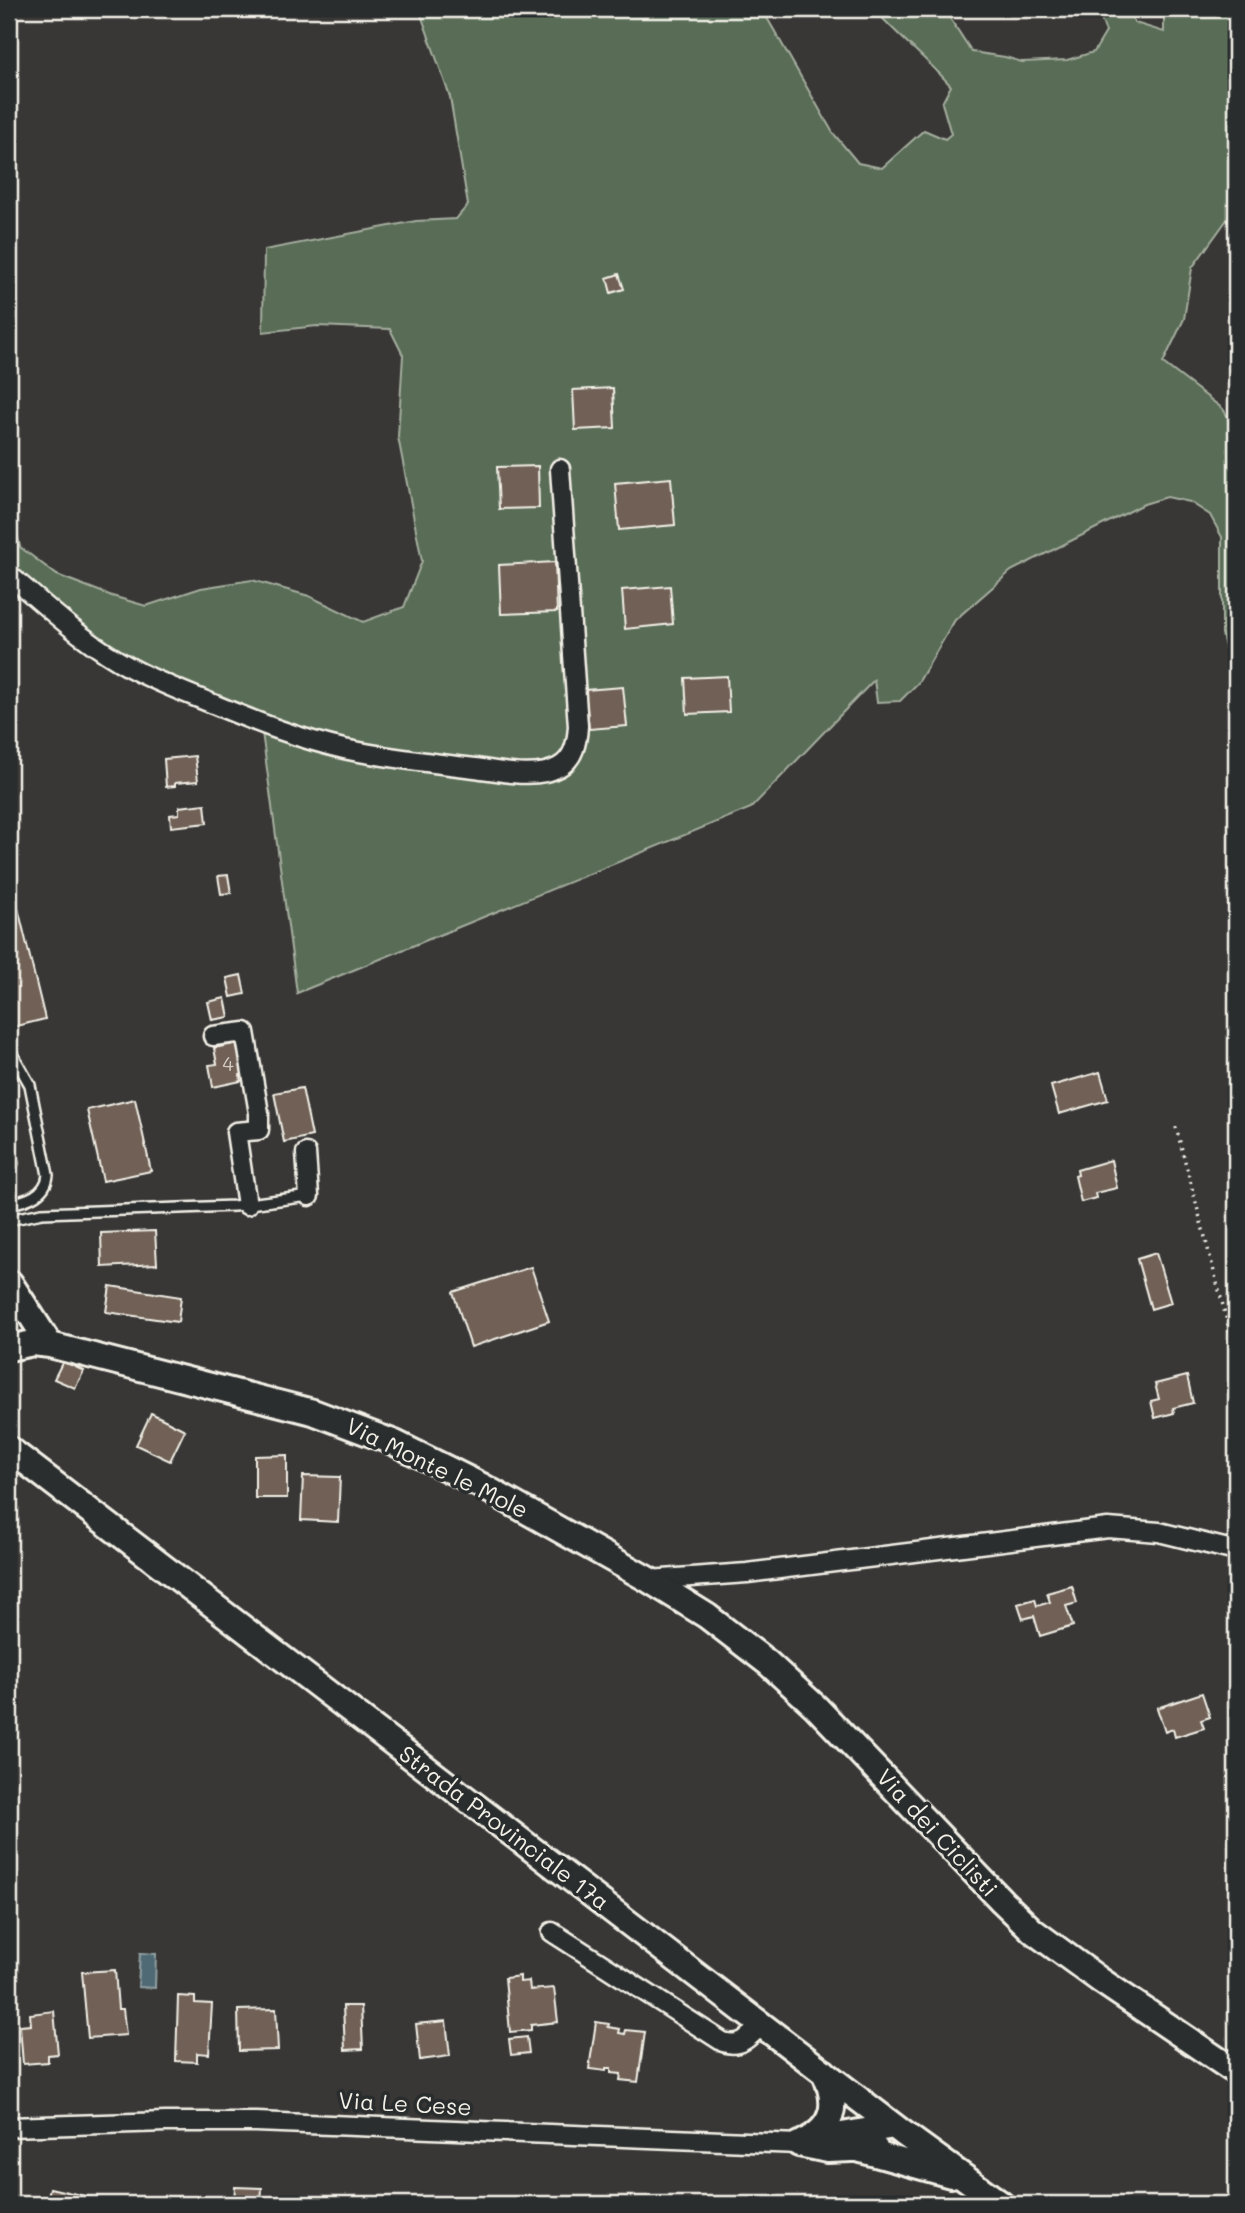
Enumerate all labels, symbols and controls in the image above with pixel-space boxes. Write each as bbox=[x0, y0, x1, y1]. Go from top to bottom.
house number: 4 bbox=[222, 1051, 234, 1076]
street label: Via Monte le Mole bbox=[341, 1410, 534, 1524]
street label: Strada Provinciale 17a bbox=[393, 1738, 616, 1916]
street label: Via dei Ciclisti bbox=[871, 1762, 1005, 1903]
street label: Via Le Cese bbox=[338, 2085, 472, 2121]

